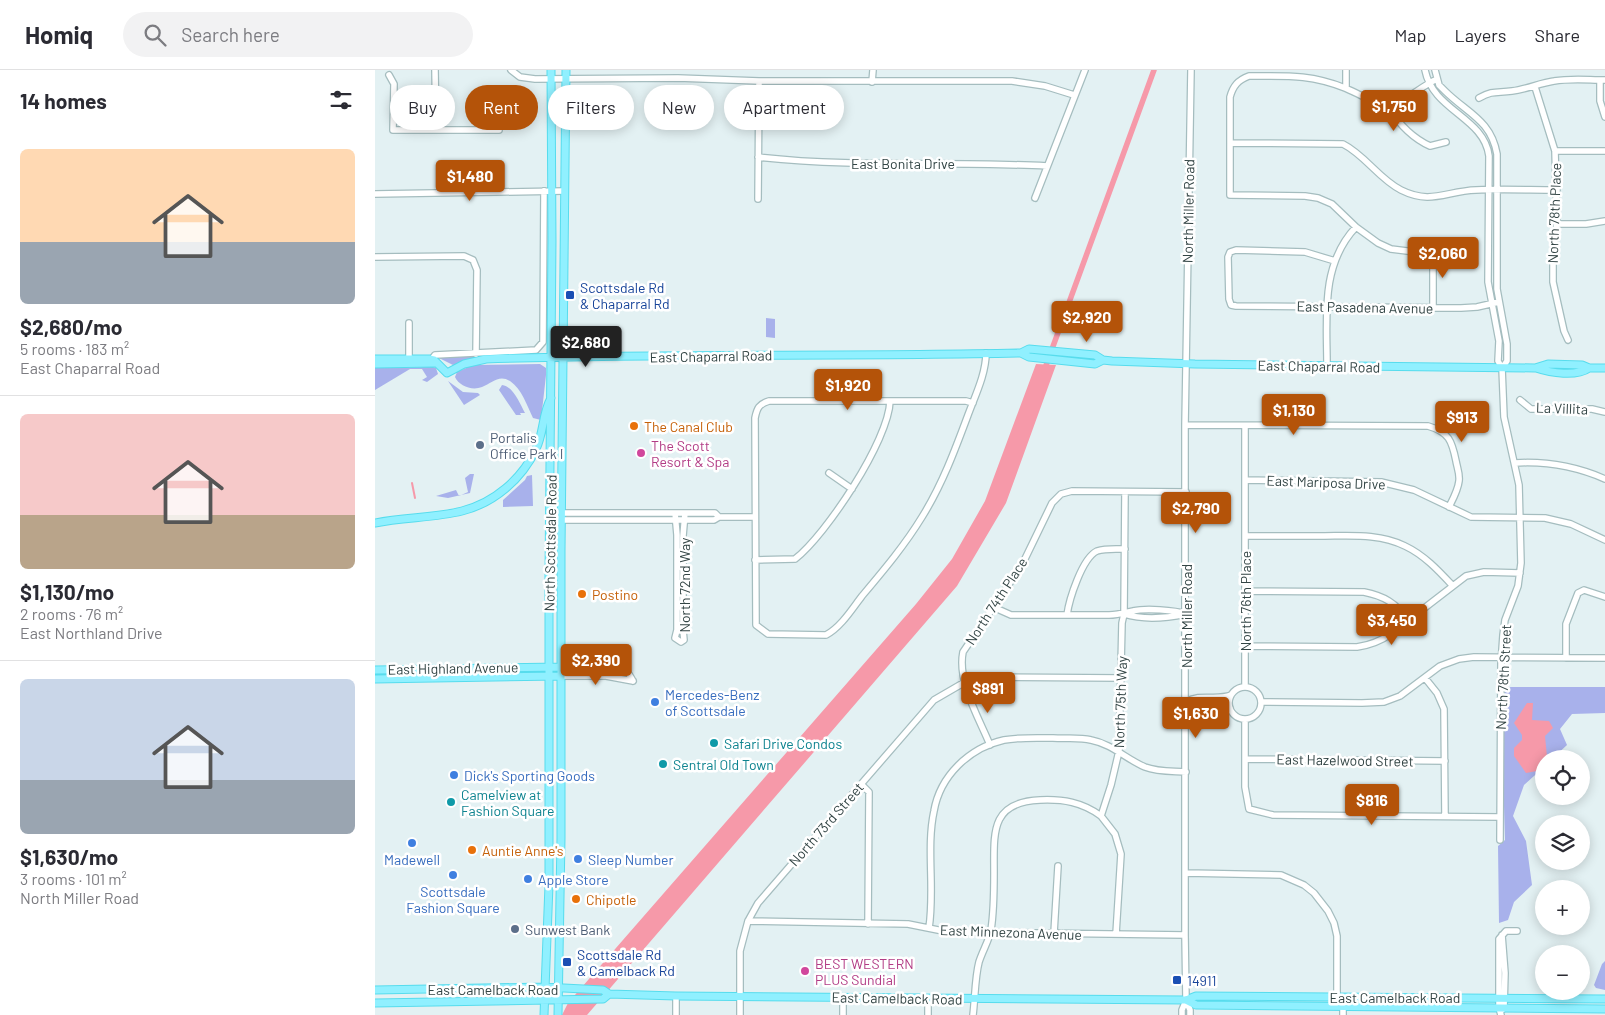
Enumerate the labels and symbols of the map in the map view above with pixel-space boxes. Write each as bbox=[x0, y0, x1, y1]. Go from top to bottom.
pin: $1,750 bbox=[1353, 90, 1435, 132]
street label: East Bonita Drive bbox=[851, 155, 955, 172]
street label: North Miller Road bbox=[1179, 159, 1197, 263]
pin: $1,480 bbox=[429, 160, 511, 202]
street label: North 78th Place bbox=[1544, 162, 1564, 264]
pin: $2,060 bbox=[1402, 236, 1484, 279]
place label: Scottsdale Rd & Chaparral Rd bbox=[580, 279, 670, 312]
marker: Scottsdale Rd & Chaparral Rd bbox=[564, 289, 576, 301]
street label: East Pasadena Avenue bbox=[1297, 297, 1433, 317]
pin: $2,920 bbox=[1046, 300, 1128, 343]
pin: $2,680 bbox=[545, 326, 627, 368]
street label: East Chaparral Road bbox=[650, 346, 772, 366]
street label: East Chaparral Road bbox=[1258, 356, 1380, 376]
pin: $1,920 bbox=[807, 368, 889, 411]
pin: $1,130 bbox=[1253, 394, 1335, 436]
street label: La Villita bbox=[1536, 399, 1588, 417]
pin: $913 bbox=[1432, 400, 1492, 443]
place label: The Canal Club bbox=[644, 418, 733, 435]
marker: The Canal Club bbox=[628, 420, 640, 432]
place label: Portalis Office Park I bbox=[490, 429, 563, 462]
place label: The Scott Resort & Spa bbox=[651, 437, 729, 470]
marker: Portalis Office Park I bbox=[474, 439, 486, 451]
marker: The Scott Resort & Spa bbox=[635, 447, 647, 459]
street label: East Mariposa Drive bbox=[1266, 471, 1386, 493]
street label: North Scottsdale Road bbox=[540, 474, 560, 612]
pin: $2,790 bbox=[1155, 492, 1237, 534]
street label: North 72nd Way bbox=[676, 537, 693, 633]
street label: North 76th Place bbox=[1237, 551, 1254, 651]
street label: North 74th Place bbox=[961, 554, 1031, 648]
street label: North Miller Road bbox=[1178, 564, 1195, 668]
place label: Postino bbox=[592, 586, 638, 603]
marker: Postino bbox=[576, 588, 588, 600]
pin: $3,450 bbox=[1351, 604, 1433, 646]
street label: North 78th Street bbox=[1492, 624, 1514, 730]
pin: $2,390 bbox=[555, 644, 637, 686]
street label: North 75th Way bbox=[1110, 655, 1130, 748]
street label: East Highland Avenue bbox=[387, 658, 519, 678]
pin: $891 bbox=[958, 672, 1018, 714]
place label: Mercedes-Benz of Scottsdale bbox=[665, 686, 759, 719]
marker: Mercedes-Benz of Scottsdale bbox=[649, 696, 661, 708]
pin: $1,630 bbox=[1155, 696, 1237, 739]
place label: Safari Drive Condos bbox=[724, 735, 842, 752]
marker: Safari Drive Condos bbox=[708, 737, 720, 749]
street label: East Hazelwood Street bbox=[1276, 750, 1414, 770]
place label: Sentral Old Town bbox=[673, 756, 774, 773]
marker: Sentral Old Town bbox=[657, 758, 669, 770]
place label: Dick's Sporting Goods bbox=[464, 767, 595, 784]
marker: Dick's Sporting Goods bbox=[448, 769, 460, 781]
street label: North 73rd Street bbox=[785, 779, 867, 869]
pin: $816 bbox=[1342, 784, 1402, 826]
place label: Camelview at Fashion Square bbox=[461, 786, 555, 819]
marker: Camelview at Fashion Square bbox=[445, 796, 457, 808]
marker: Madewell bbox=[406, 837, 418, 849]
place label: Auntie Anne's bbox=[482, 842, 564, 859]
marker: Auntie Anne's bbox=[466, 844, 478, 856]
place label: Madewell bbox=[384, 851, 440, 868]
place label: Sleep Number bbox=[588, 851, 673, 868]
marker: Sleep Number bbox=[572, 853, 584, 865]
marker: Scottsdale Fashion Square bbox=[447, 869, 459, 881]
place label: Apple Store bbox=[538, 871, 609, 888]
marker: Apple Store bbox=[522, 873, 534, 885]
place label: Scottsdale Fashion Square bbox=[406, 883, 500, 916]
place label: Chipotle bbox=[586, 891, 637, 908]
marker: Chipotle bbox=[570, 893, 582, 905]
place label: Sunwest Bank bbox=[525, 921, 610, 938]
street label: East Minnezona Avenue bbox=[940, 921, 1082, 943]
marker: Sunwest Bank bbox=[509, 923, 521, 935]
place label: Scottsdale Rd & Camelback Rd bbox=[577, 946, 675, 979]
place label: BEST WESTERN PLUS Sundial bbox=[815, 955, 914, 988]
marker: Scottsdale Rd & Camelback Rd bbox=[561, 956, 573, 968]
marker: BEST WESTERN PLUS Sundial bbox=[799, 965, 811, 977]
place label: 14911 bbox=[1187, 972, 1216, 989]
marker: 14911 bbox=[1171, 974, 1183, 986]
street label: East Camelback Road bbox=[428, 981, 558, 998]
street label: East Camelback Road bbox=[831, 988, 963, 1008]
street label: East Camelback Road bbox=[1330, 989, 1460, 1006]

